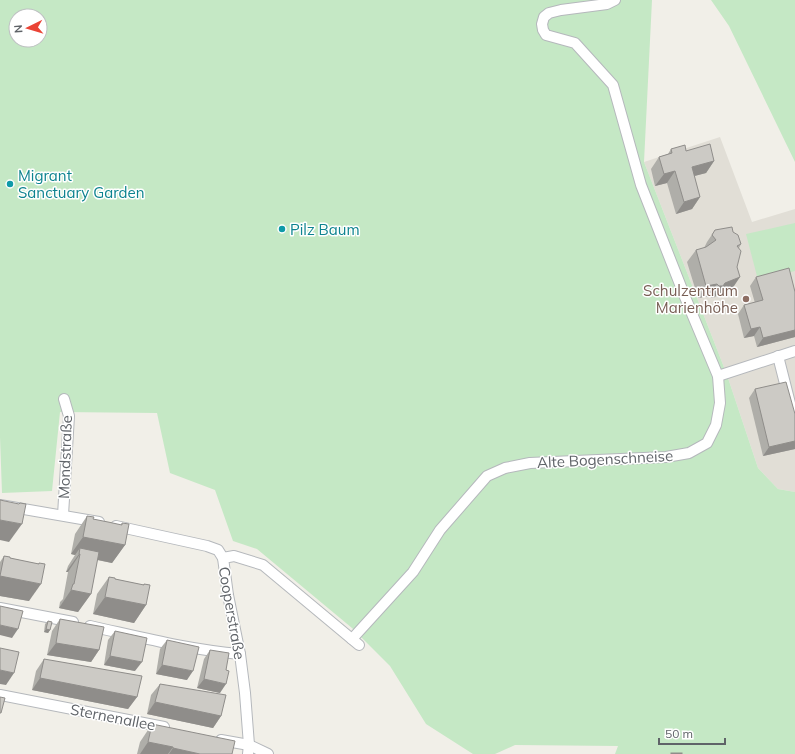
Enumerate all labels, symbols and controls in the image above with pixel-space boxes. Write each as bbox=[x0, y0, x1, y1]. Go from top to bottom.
north arrow bbox=[8, 8, 48, 48]
text: N bbox=[11, 24, 25, 34]
place label: Migrant Sanctuary Garden bbox=[18, 166, 145, 202]
marker: Migrant Sanctuary Garden bbox=[5, 179, 15, 189]
place label: Pilz Baum bbox=[290, 220, 360, 239]
marker: Pilz Baum bbox=[277, 224, 287, 234]
place label: Schulzentrum Marienhöhe bbox=[643, 281, 738, 317]
marker: Schulzentrum Marienhöhe bbox=[741, 294, 751, 304]
street label: Mondstraße bbox=[54, 415, 76, 499]
street label: Alte Bogenschneise bbox=[536, 446, 674, 472]
street label: Cooperstraße bbox=[214, 565, 250, 661]
street label: Sternenallee bbox=[69, 699, 157, 735]
scale bar bbox=[659, 720, 725, 746]
text: 50 m bbox=[665, 726, 693, 741]

